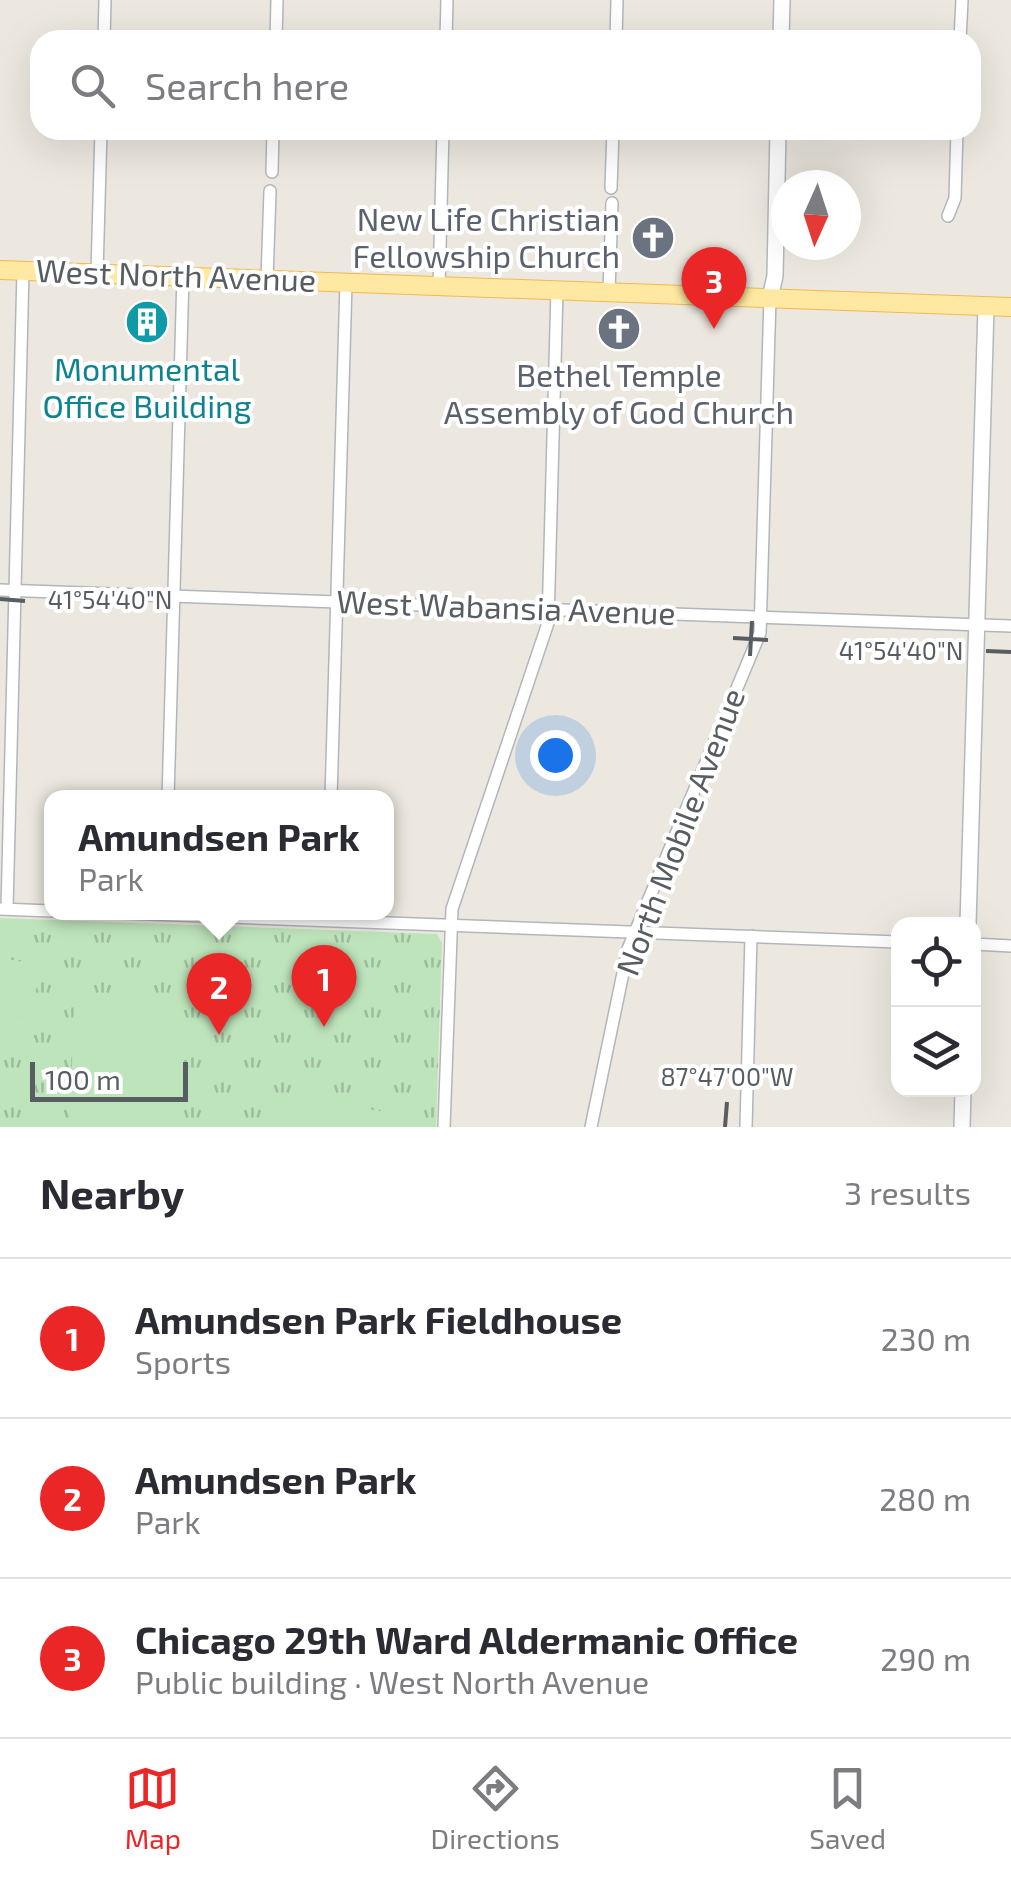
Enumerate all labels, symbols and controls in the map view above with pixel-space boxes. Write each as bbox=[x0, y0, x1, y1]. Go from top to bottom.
search box bbox=[30, 30, 981, 140]
icon: search bbox=[65, 58, 120, 113]
text: Search here bbox=[145, 62, 349, 108]
north arrow bbox=[771, 170, 861, 260]
place label: New Life Christian Fellowship Church bbox=[352, 199, 620, 274]
church icon: New Life Christian Fellowship Church bbox=[630, 215, 676, 261]
pin: 3 bbox=[682, 246, 746, 329]
street label: West North Avenue bbox=[35, 250, 317, 298]
building icon: Monumental Office Building bbox=[124, 299, 170, 345]
church icon: Bethel Temple Assembly of God Church bbox=[596, 306, 642, 352]
place label: Monumental Office Building bbox=[42, 349, 252, 424]
place label: Bethel Temple Assembly of God Church bbox=[444, 355, 794, 430]
street label: West Wabansia Avenue bbox=[336, 581, 676, 631]
text: 41°54'40"N bbox=[48, 584, 172, 614]
text: 41°54'40"N bbox=[839, 635, 963, 665]
street label: North Mobile Avenue bbox=[607, 682, 751, 980]
your location bbox=[530, 730, 581, 781]
popup bbox=[44, 790, 394, 920]
text: Amundsen Park bbox=[78, 813, 360, 859]
text: Park bbox=[78, 859, 144, 897]
map controls bbox=[891, 917, 981, 1097]
button: locate bbox=[891, 917, 981, 1007]
pin: 1 bbox=[292, 944, 356, 1027]
pin: 2 bbox=[186, 952, 252, 1035]
button: layers bbox=[891, 1007, 981, 1097]
scale bar bbox=[30, 1057, 188, 1102]
text: 87°47'00"W bbox=[660, 1061, 794, 1091]
text: 100 m bbox=[45, 1062, 121, 1096]
text: Nearby bbox=[40, 1167, 184, 1217]
text: 3 results bbox=[844, 1173, 971, 1211]
text: Amundsen Park Fieldhouse bbox=[135, 1296, 622, 1342]
text: 1 bbox=[66, 1319, 79, 1357]
text: 230 m bbox=[881, 1319, 971, 1357]
text: Sports bbox=[135, 1342, 231, 1380]
text: Amundsen Park bbox=[135, 1456, 416, 1502]
text: 2 bbox=[63, 1479, 82, 1517]
text: 280 m bbox=[879, 1479, 971, 1517]
text: Park bbox=[135, 1502, 200, 1540]
text: Chicago 29th Ward Aldermanic Office bbox=[135, 1616, 798, 1662]
text: 3 bbox=[63, 1639, 82, 1677]
text: 290 m bbox=[880, 1639, 971, 1677]
text: Public building · West North Avenue bbox=[135, 1662, 649, 1700]
tab: Map bbox=[125, 1761, 181, 1855]
tab: Directions bbox=[431, 1761, 560, 1855]
tab: Saved bbox=[809, 1761, 886, 1855]

